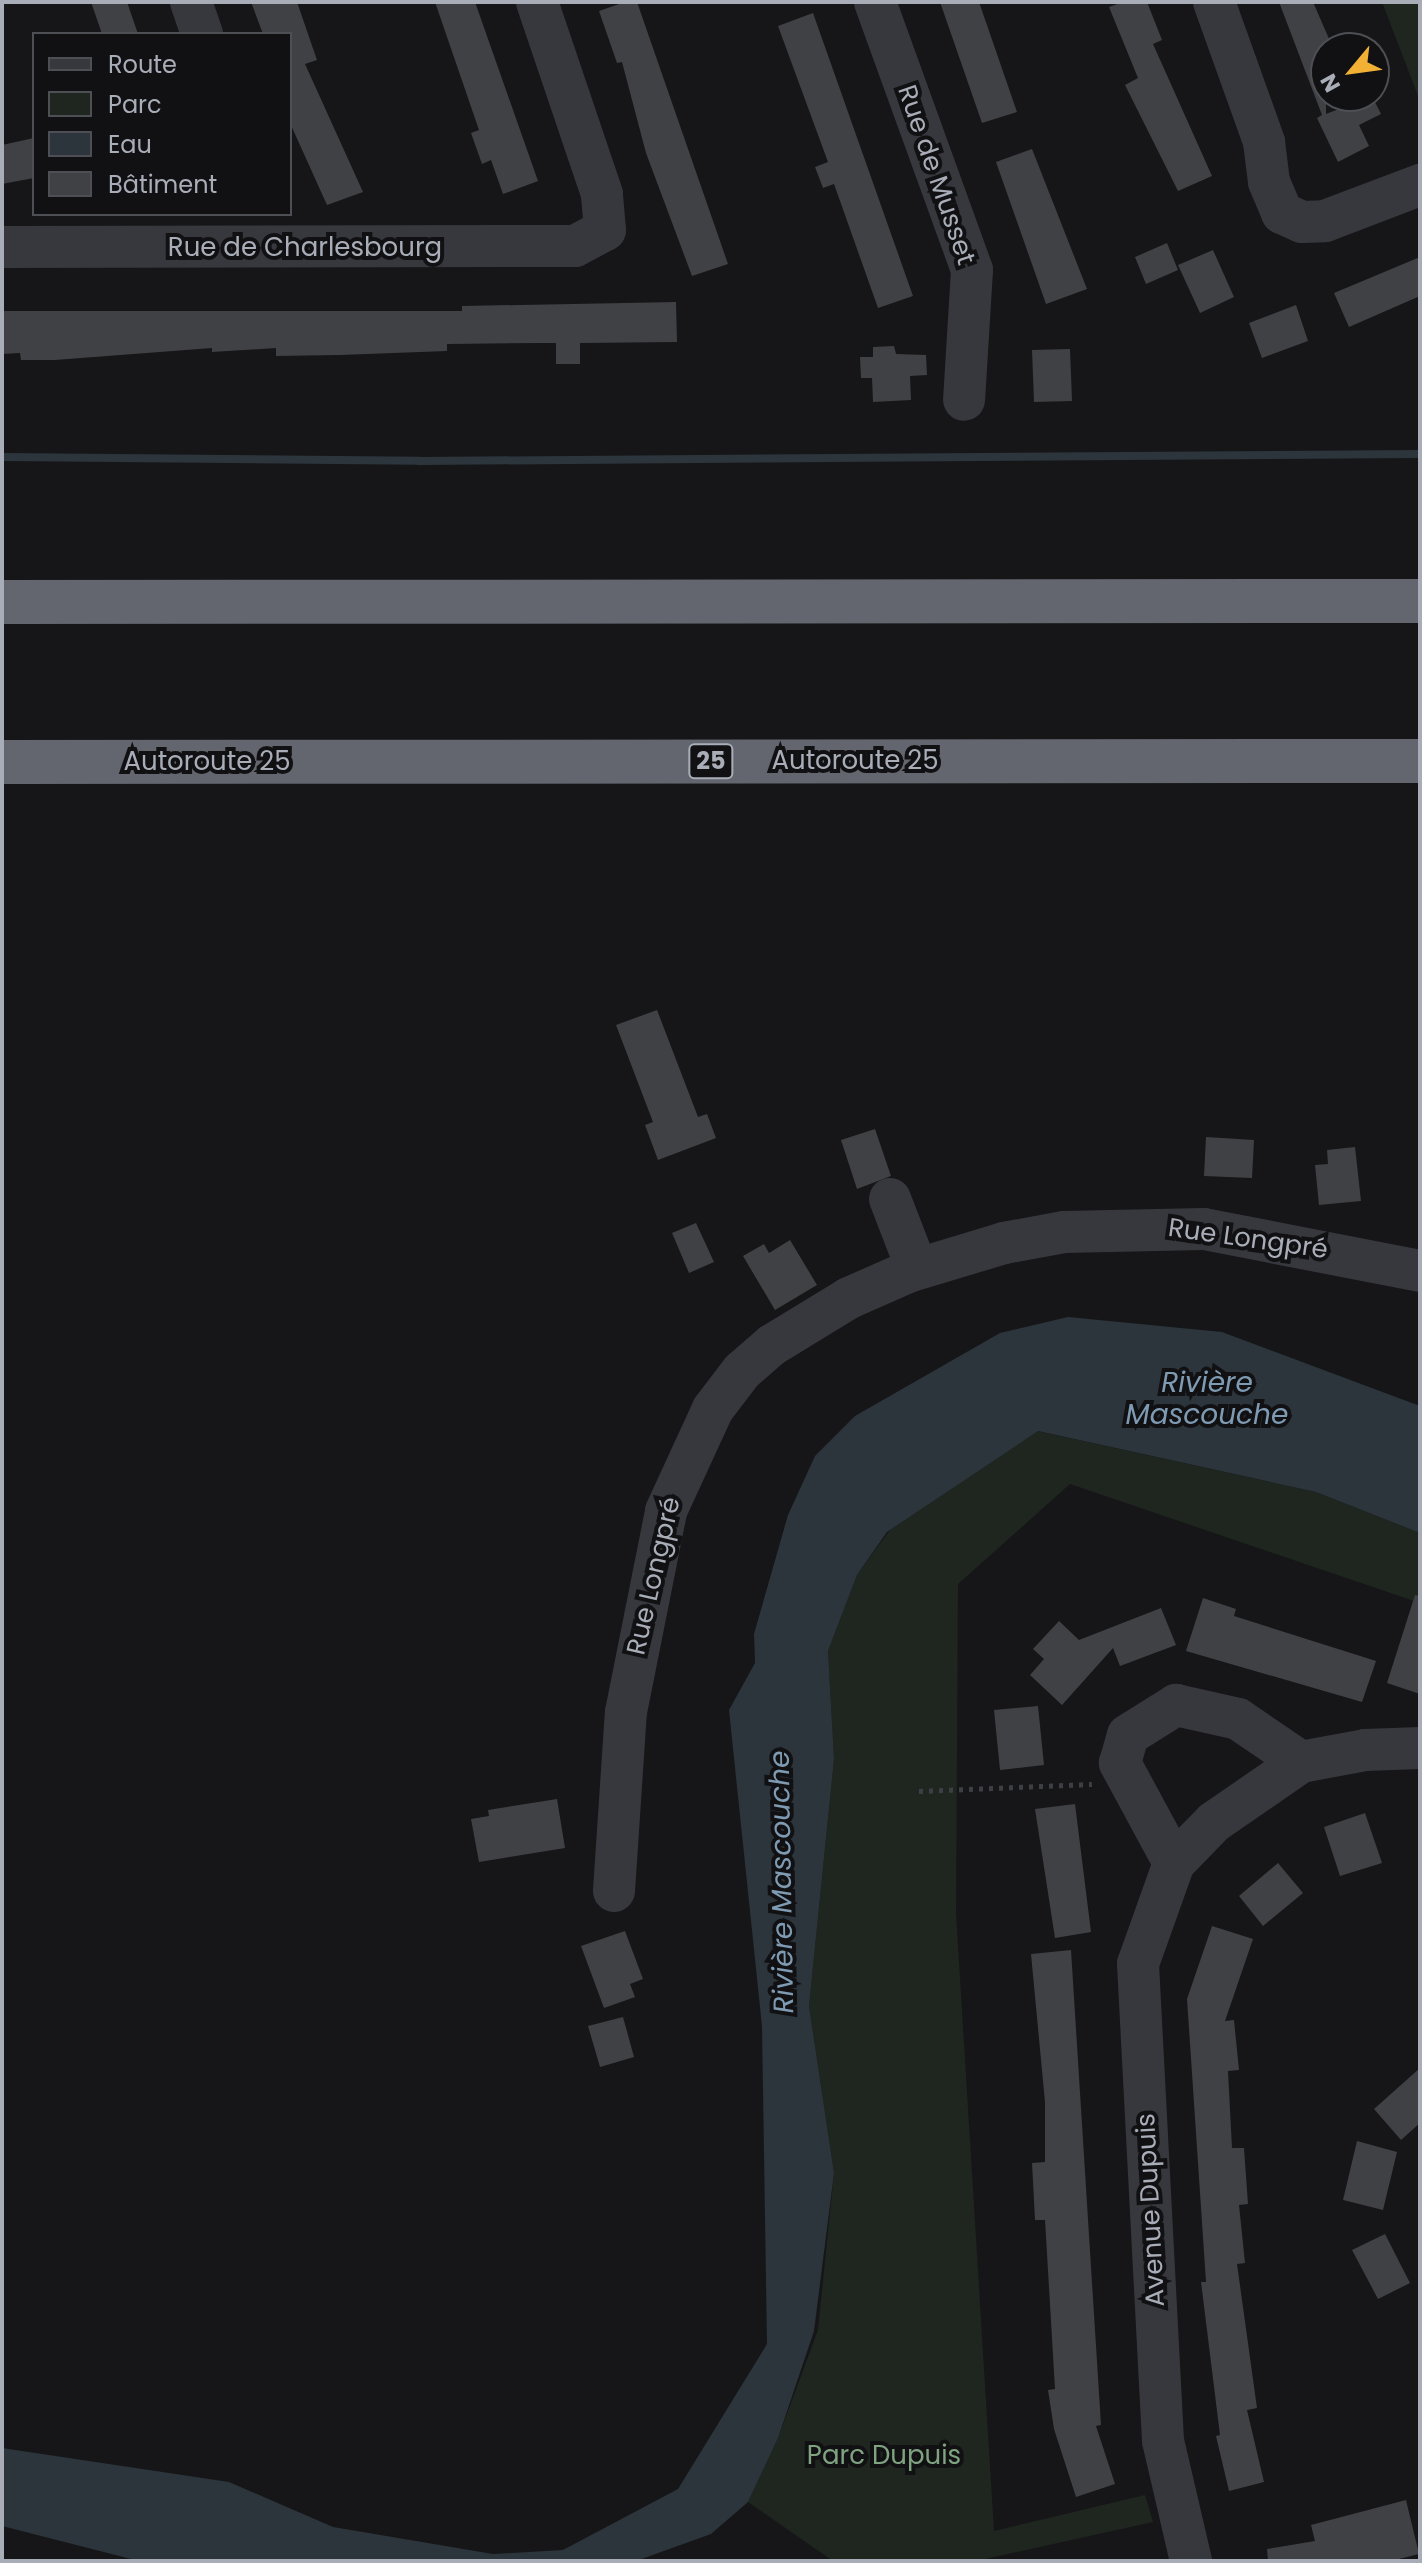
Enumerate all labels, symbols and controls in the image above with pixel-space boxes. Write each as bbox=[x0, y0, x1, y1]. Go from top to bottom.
legend bbox=[32, 32, 292, 216]
north arrow bbox=[1310, 32, 1390, 112]
text: Route bbox=[108, 48, 177, 81]
text: N bbox=[1313, 68, 1348, 98]
street label: Rue de Musset bbox=[891, 81, 981, 269]
text: Parc bbox=[108, 88, 162, 121]
text: Eau bbox=[108, 128, 152, 161]
text: Bâtiment bbox=[108, 168, 217, 201]
street label: Rue de Charlesbourg bbox=[168, 232, 442, 264]
road number: 25 bbox=[687, 741, 735, 781]
street label: Autoroute 25 bbox=[771, 745, 939, 777]
street label: Autoroute 25 bbox=[123, 746, 291, 778]
street label: Rue Longpré bbox=[1166, 1212, 1330, 1266]
water label: Rivière Mascouche bbox=[1126, 1366, 1288, 1432]
street label: Rue Longpré bbox=[621, 1494, 687, 1658]
water label: Rivière Mascouche bbox=[763, 1750, 801, 2014]
street label: Avenue Dupuis bbox=[1130, 2112, 1172, 2308]
park label: Parc Dupuis bbox=[807, 2440, 961, 2472]

